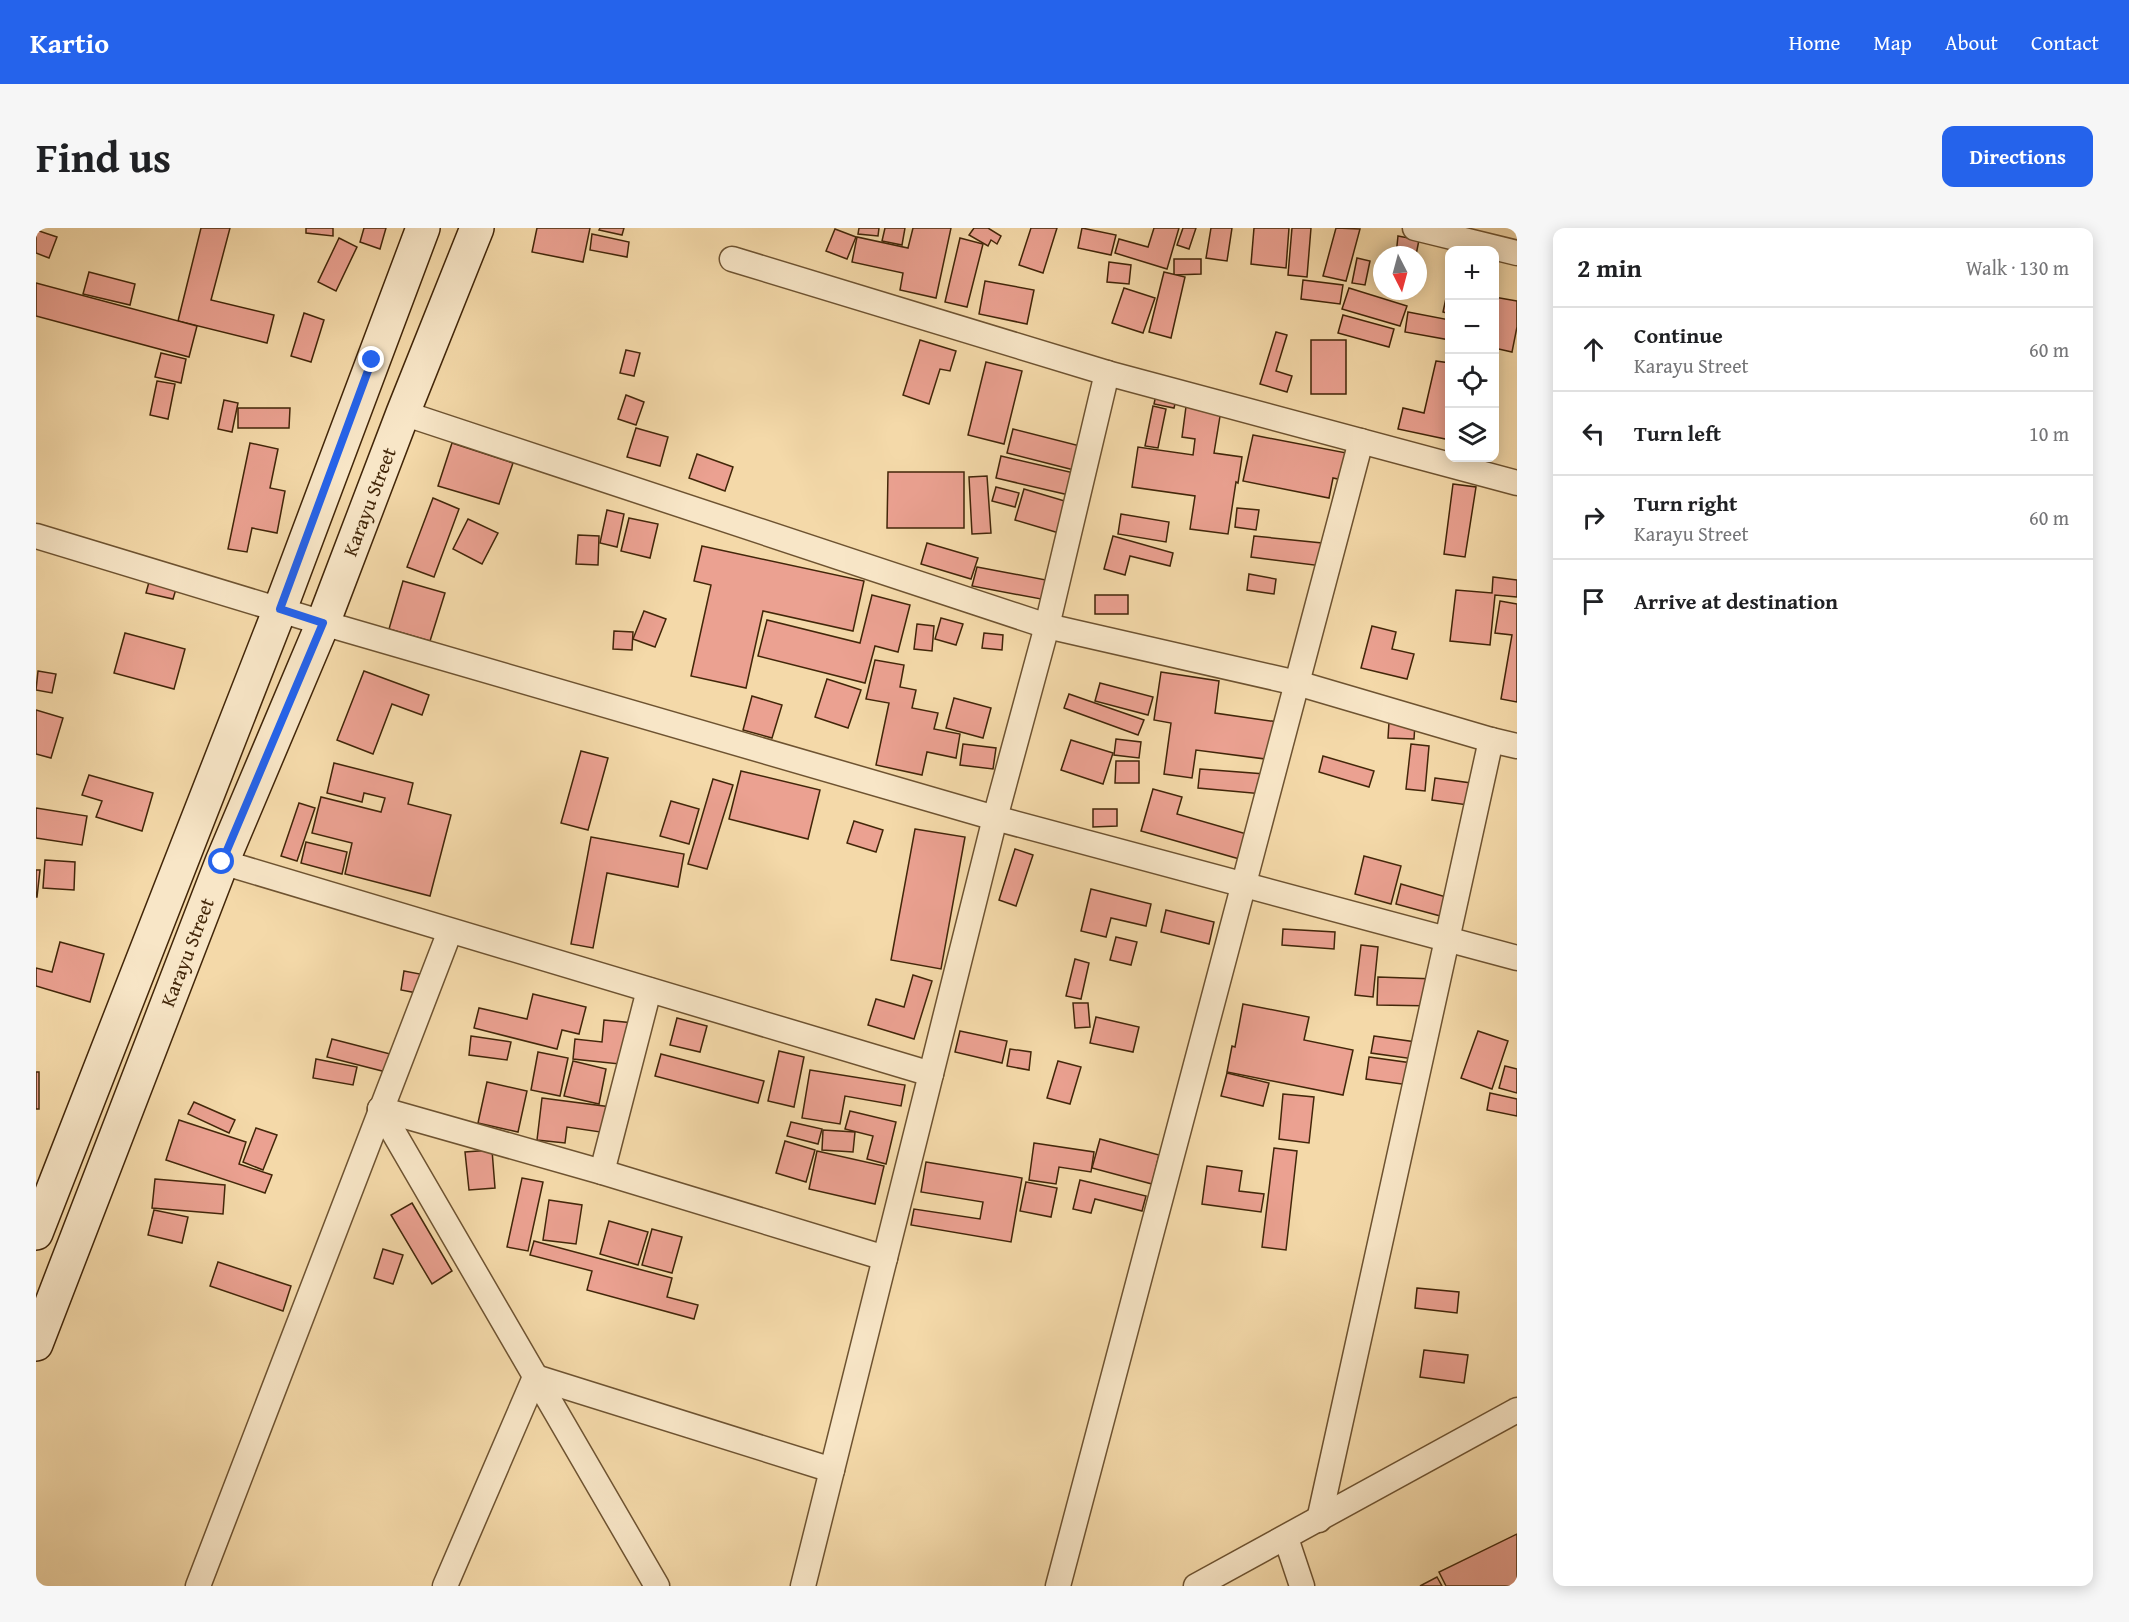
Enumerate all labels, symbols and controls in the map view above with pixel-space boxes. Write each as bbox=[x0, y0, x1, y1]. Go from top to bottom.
text: Kartio bbox=[30, 22, 109, 63]
text: Home bbox=[1789, 27, 1840, 58]
text: Map bbox=[1873, 27, 1912, 58]
text: About bbox=[1945, 27, 1998, 58]
text: Contact bbox=[2031, 27, 2099, 58]
text: Find us bbox=[36, 126, 171, 187]
button: Directions bbox=[1942, 126, 2093, 187]
north arrow bbox=[1373, 246, 1427, 300]
map controls bbox=[1445, 246, 1499, 462]
button: + bbox=[1445, 246, 1499, 300]
text: 2 min bbox=[1577, 248, 1642, 287]
text: Walk · 130 m bbox=[1966, 253, 2069, 282]
button: − bbox=[1445, 300, 1499, 354]
text: Continue bbox=[1634, 319, 1723, 351]
icon: ahead bbox=[1577, 333, 1610, 366]
text: 60 m bbox=[2029, 335, 2069, 364]
route end bbox=[358, 346, 384, 372]
text: Karayu Street bbox=[1634, 351, 1749, 380]
button: locate bbox=[1445, 354, 1499, 408]
button: layers bbox=[1445, 408, 1499, 462]
icon: left bbox=[1577, 417, 1610, 450]
text: Turn left bbox=[1634, 417, 1721, 449]
text: 10 m bbox=[2029, 419, 2069, 448]
street label: Karayu Street bbox=[335, 443, 403, 560]
text: Turn right bbox=[1634, 487, 1737, 519]
icon: right bbox=[1577, 501, 1610, 534]
text: 60 m bbox=[2029, 503, 2069, 532]
text: Karayu Street bbox=[1634, 519, 1749, 548]
icon: arrive bbox=[1577, 585, 1610, 618]
text: Arrive at destination bbox=[1634, 585, 1838, 617]
route start bbox=[208, 848, 234, 874]
street label: Karayu Street bbox=[153, 893, 221, 1011]

